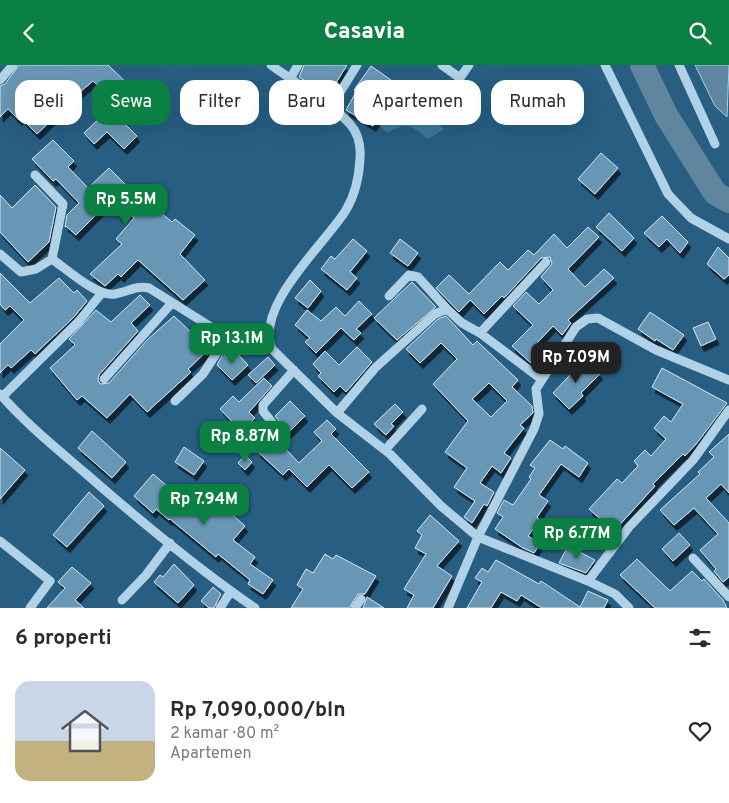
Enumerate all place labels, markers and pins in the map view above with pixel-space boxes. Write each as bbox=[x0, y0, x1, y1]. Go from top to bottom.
pin: Rp 5.5M bbox=[80, 184, 172, 226]
pin: Rp 13.1M bbox=[180, 323, 284, 365]
pin: Rp 7.09M bbox=[524, 341, 628, 384]
pin: Rp 8.87M bbox=[193, 421, 297, 463]
pin: Rp 7.94M bbox=[152, 483, 256, 526]
pin: Rp 6.77M bbox=[525, 517, 629, 560]

